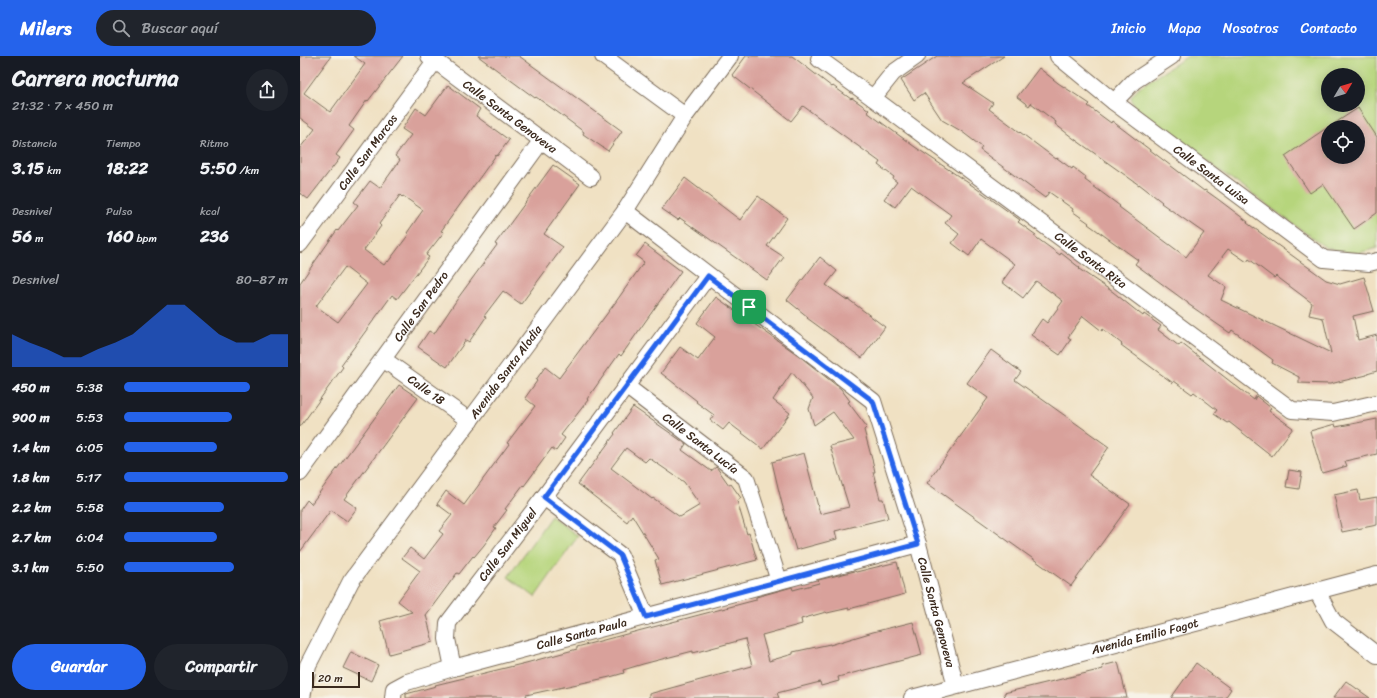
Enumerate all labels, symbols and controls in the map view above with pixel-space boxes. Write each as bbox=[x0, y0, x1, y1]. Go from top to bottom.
search box bbox=[96, 10, 376, 46]
text: Milers bbox=[20, 12, 72, 45]
text: Buscar aquí bbox=[142, 15, 218, 41]
text: Inicio bbox=[1111, 16, 1146, 41]
text: Mapa bbox=[1168, 16, 1201, 41]
text: Nosotros bbox=[1223, 16, 1278, 41]
text: Contacto bbox=[1300, 16, 1357, 41]
icon: search bbox=[110, 17, 132, 39]
text: Carrera nocturna bbox=[12, 59, 179, 98]
north arrow bbox=[1321, 68, 1365, 112]
map controls bbox=[1321, 68, 1365, 164]
button: share bbox=[246, 69, 288, 111]
street label: Calle Santa Genoveva bbox=[458, 74, 563, 160]
text: 21:32 · 7 × 450 m bbox=[12, 94, 113, 117]
street label: Calle San Marcos bbox=[332, 109, 403, 195]
button: locate bbox=[1321, 120, 1365, 164]
text: Distancia bbox=[12, 134, 57, 153]
text: Tiempo bbox=[106, 134, 141, 153]
text: Ritmo bbox=[200, 134, 229, 153]
street label: Calle Santa Luisa bbox=[1168, 139, 1254, 211]
text: 3.15 bbox=[12, 153, 44, 183]
text: 18:22 bbox=[106, 153, 148, 183]
text: 5:50 bbox=[200, 153, 237, 183]
text: km bbox=[44, 161, 61, 180]
text: /km bbox=[237, 161, 259, 180]
text: Desnivel bbox=[12, 202, 52, 221]
text: Pulso bbox=[106, 202, 132, 221]
text: kcal bbox=[200, 202, 220, 221]
text: 56 bbox=[12, 221, 32, 251]
text: 160 bbox=[106, 221, 134, 251]
text: 236 bbox=[200, 221, 229, 251]
street label: Calle Santa Rita bbox=[1050, 226, 1132, 295]
text: m bbox=[32, 229, 43, 248]
text: bpm bbox=[134, 229, 157, 248]
street label: Calle San Pedro bbox=[388, 266, 454, 347]
text: Desnivel bbox=[12, 268, 59, 291]
text: 80–87 m bbox=[236, 268, 288, 291]
pin bbox=[732, 290, 766, 324]
icon: arrive bbox=[738, 296, 760, 318]
street label: Avenida Santa Alodia bbox=[463, 320, 549, 424]
street label: Calle 18 bbox=[403, 369, 450, 411]
text: 450 m bbox=[12, 376, 50, 399]
text: 5:38 bbox=[76, 376, 103, 399]
text: 900 m bbox=[12, 406, 50, 429]
text: 5:53 bbox=[76, 406, 103, 429]
street label: Calle Santa Lucía bbox=[658, 407, 744, 480]
text: 1.4 km bbox=[12, 436, 50, 459]
text: 6:05 bbox=[76, 436, 103, 459]
text: 1.8 km bbox=[12, 466, 50, 489]
text: 5:17 bbox=[76, 466, 101, 489]
text: 2.2 km bbox=[12, 496, 51, 519]
text: 5:58 bbox=[76, 496, 104, 519]
street label: Calle San Miguel bbox=[472, 503, 543, 586]
text: 2.7 km bbox=[12, 526, 51, 549]
text: 6:04 bbox=[76, 526, 104, 549]
street label: Calle Santa Genoveva bbox=[911, 555, 962, 671]
text: 3.1 km bbox=[12, 556, 49, 579]
text: 5:50 bbox=[76, 556, 104, 579]
street label: Calle Santa Paula bbox=[534, 611, 629, 656]
street label: Avenida Emilio Fagot bbox=[1088, 612, 1201, 661]
button: Guardar bbox=[12, 644, 146, 690]
button: Compartir bbox=[154, 644, 288, 690]
text: 20 m bbox=[318, 669, 343, 688]
scale bar bbox=[312, 670, 360, 689]

